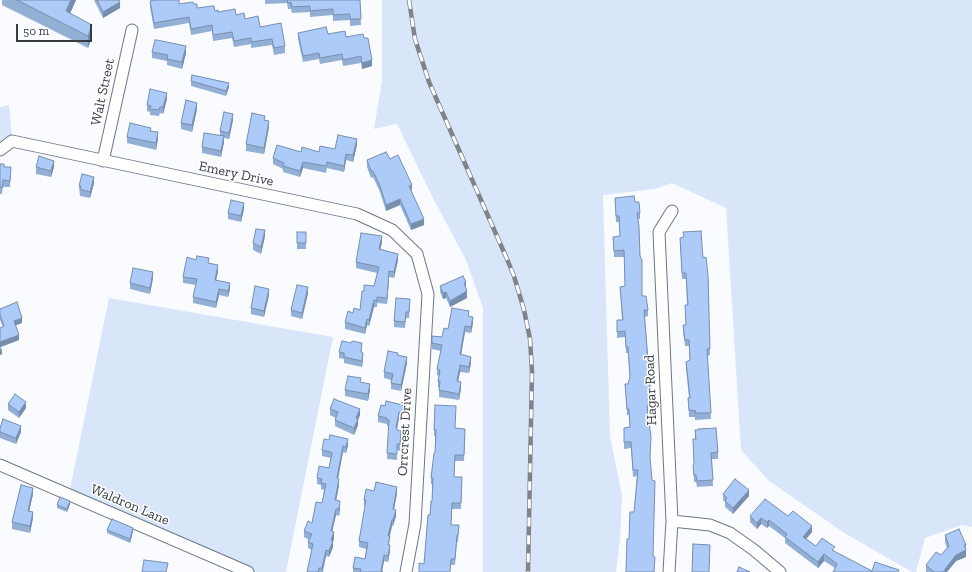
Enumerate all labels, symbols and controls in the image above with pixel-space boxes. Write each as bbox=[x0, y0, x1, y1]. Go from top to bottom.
scale bar bbox=[18, 16, 94, 42]
text: 50 m bbox=[23, 24, 49, 38]
street label: Walt Street bbox=[88, 57, 118, 127]
street label: Emery Drive bbox=[197, 158, 275, 190]
street label: Hagar Road bbox=[641, 354, 661, 426]
street label: Orrcrest Drive bbox=[394, 387, 416, 477]
street label: Waldron Lane bbox=[88, 481, 172, 529]

